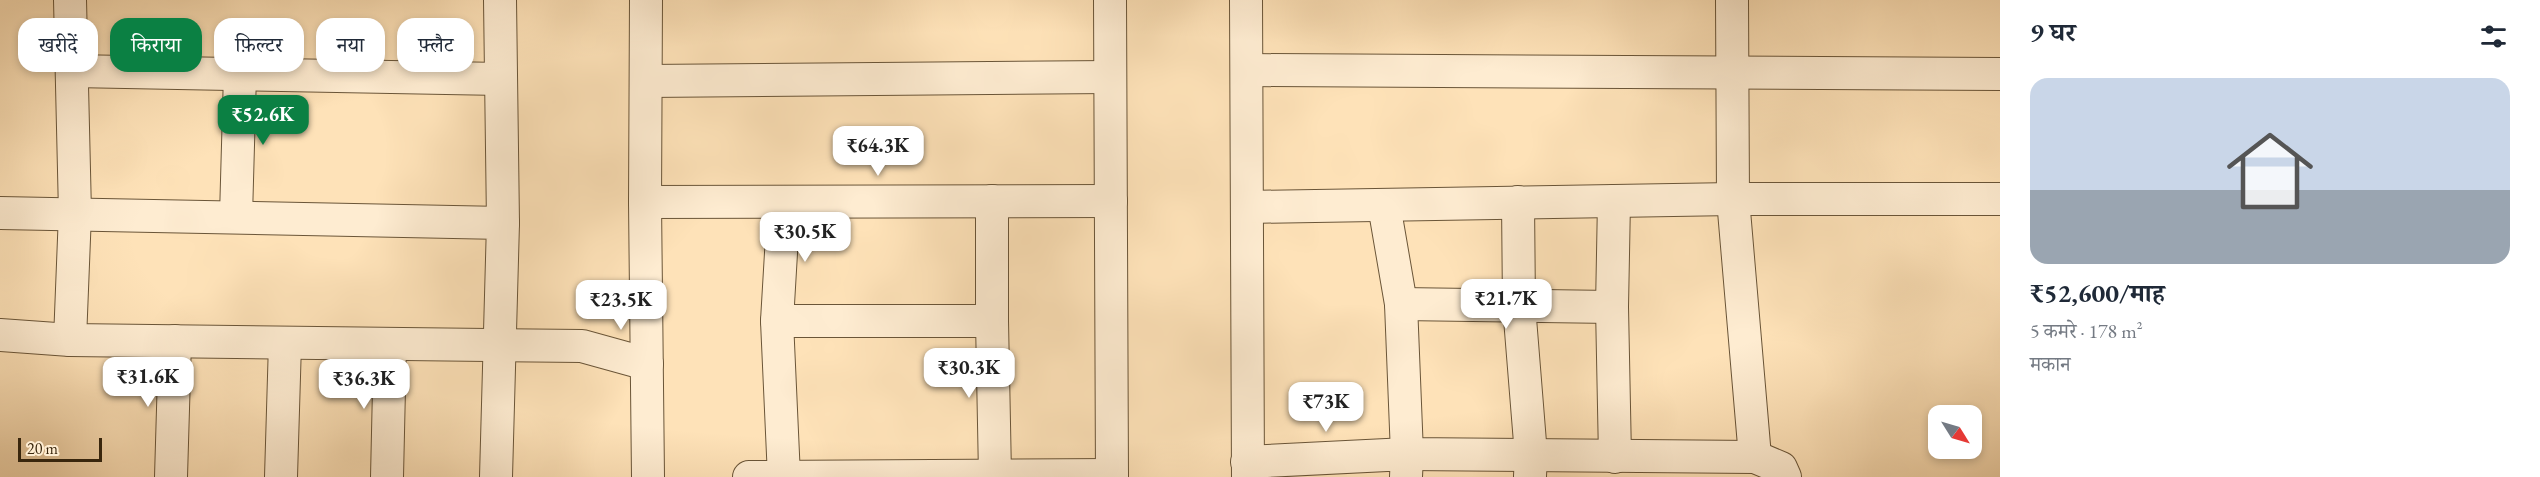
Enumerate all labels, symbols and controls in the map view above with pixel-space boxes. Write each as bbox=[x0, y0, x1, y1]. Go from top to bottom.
text: 9 घर bbox=[2030, 15, 2076, 49]
chip: खरीदें bbox=[18, 18, 98, 72]
chip: किराया bbox=[110, 18, 202, 72]
chip: फ़िल्टर bbox=[214, 18, 304, 72]
chip: नया bbox=[316, 18, 385, 72]
chip: फ़्लैट bbox=[397, 18, 474, 72]
icon: filters bbox=[2477, 20, 2510, 53]
pin: ₹52.6K bbox=[214, 95, 312, 146]
text: ₹52.6K bbox=[232, 101, 294, 127]
icon: home bbox=[2216, 117, 2324, 225]
pin: ₹64.3K bbox=[829, 126, 927, 177]
text: ₹64.3K bbox=[847, 132, 909, 158]
pin: ₹30.5K bbox=[756, 212, 854, 263]
text: ₹30.5K bbox=[774, 218, 836, 244]
text: ₹52,600/माह bbox=[2030, 276, 2165, 310]
pin: ₹21.7K bbox=[1457, 279, 1555, 330]
pin: ₹23.5K bbox=[572, 280, 670, 331]
text: ₹21.7K bbox=[1475, 285, 1537, 311]
text: ₹23.5K bbox=[590, 286, 652, 312]
text: 5 कमरे · 178 m² bbox=[2030, 318, 2143, 344]
pin: ₹30.3K bbox=[920, 348, 1018, 399]
text: मकान bbox=[2030, 351, 2071, 377]
text: ₹30.3K bbox=[938, 354, 1000, 380]
pin: ₹31.6K bbox=[99, 357, 197, 408]
pin: ₹36.3K bbox=[315, 359, 413, 410]
text: ₹31.6K bbox=[117, 363, 179, 389]
text: ₹36.3K bbox=[333, 365, 395, 391]
pin: ₹73K bbox=[1290, 382, 1362, 433]
text: ₹73K bbox=[1303, 388, 1349, 414]
north arrow bbox=[1928, 405, 1982, 459]
map controls bbox=[1928, 405, 1982, 459]
scale bar bbox=[18, 435, 102, 462]
text: 20 m bbox=[27, 438, 58, 459]

